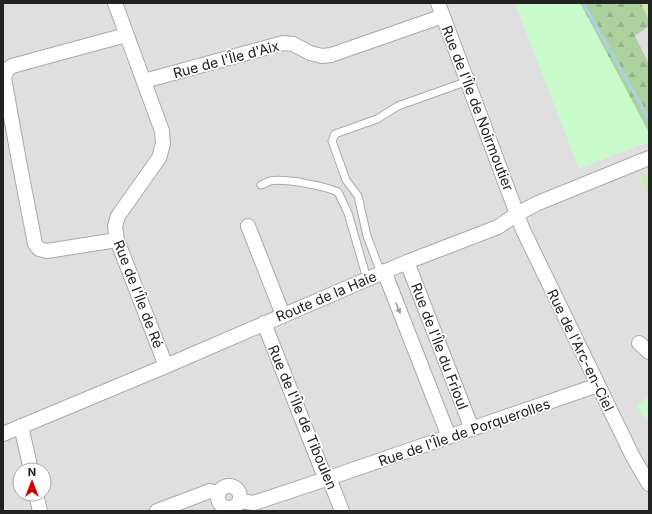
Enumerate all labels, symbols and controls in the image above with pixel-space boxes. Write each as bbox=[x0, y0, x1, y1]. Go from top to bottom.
street label: Rue de l'Île de Noirmoutier bbox=[439, 23, 517, 193]
street label: Rue de l'Île d'Aix bbox=[171, 37, 281, 81]
street label: Rue de l'Île de Ré bbox=[111, 237, 167, 351]
street label: Route de la Haie bbox=[273, 267, 379, 325]
street label: Rue de l'Île du Frioul bbox=[408, 280, 472, 412]
street label: Rue de l'Arc-en-Ciel bbox=[544, 286, 618, 414]
one-way arrow bbox=[396, 302, 402, 314]
street label: Rue de l'Île de Tiboulen bbox=[265, 342, 341, 492]
street label: Rue de l'Île de Porquerolles bbox=[376, 395, 552, 469]
north arrow bbox=[12, 462, 52, 502]
text: N bbox=[28, 465, 36, 479]

